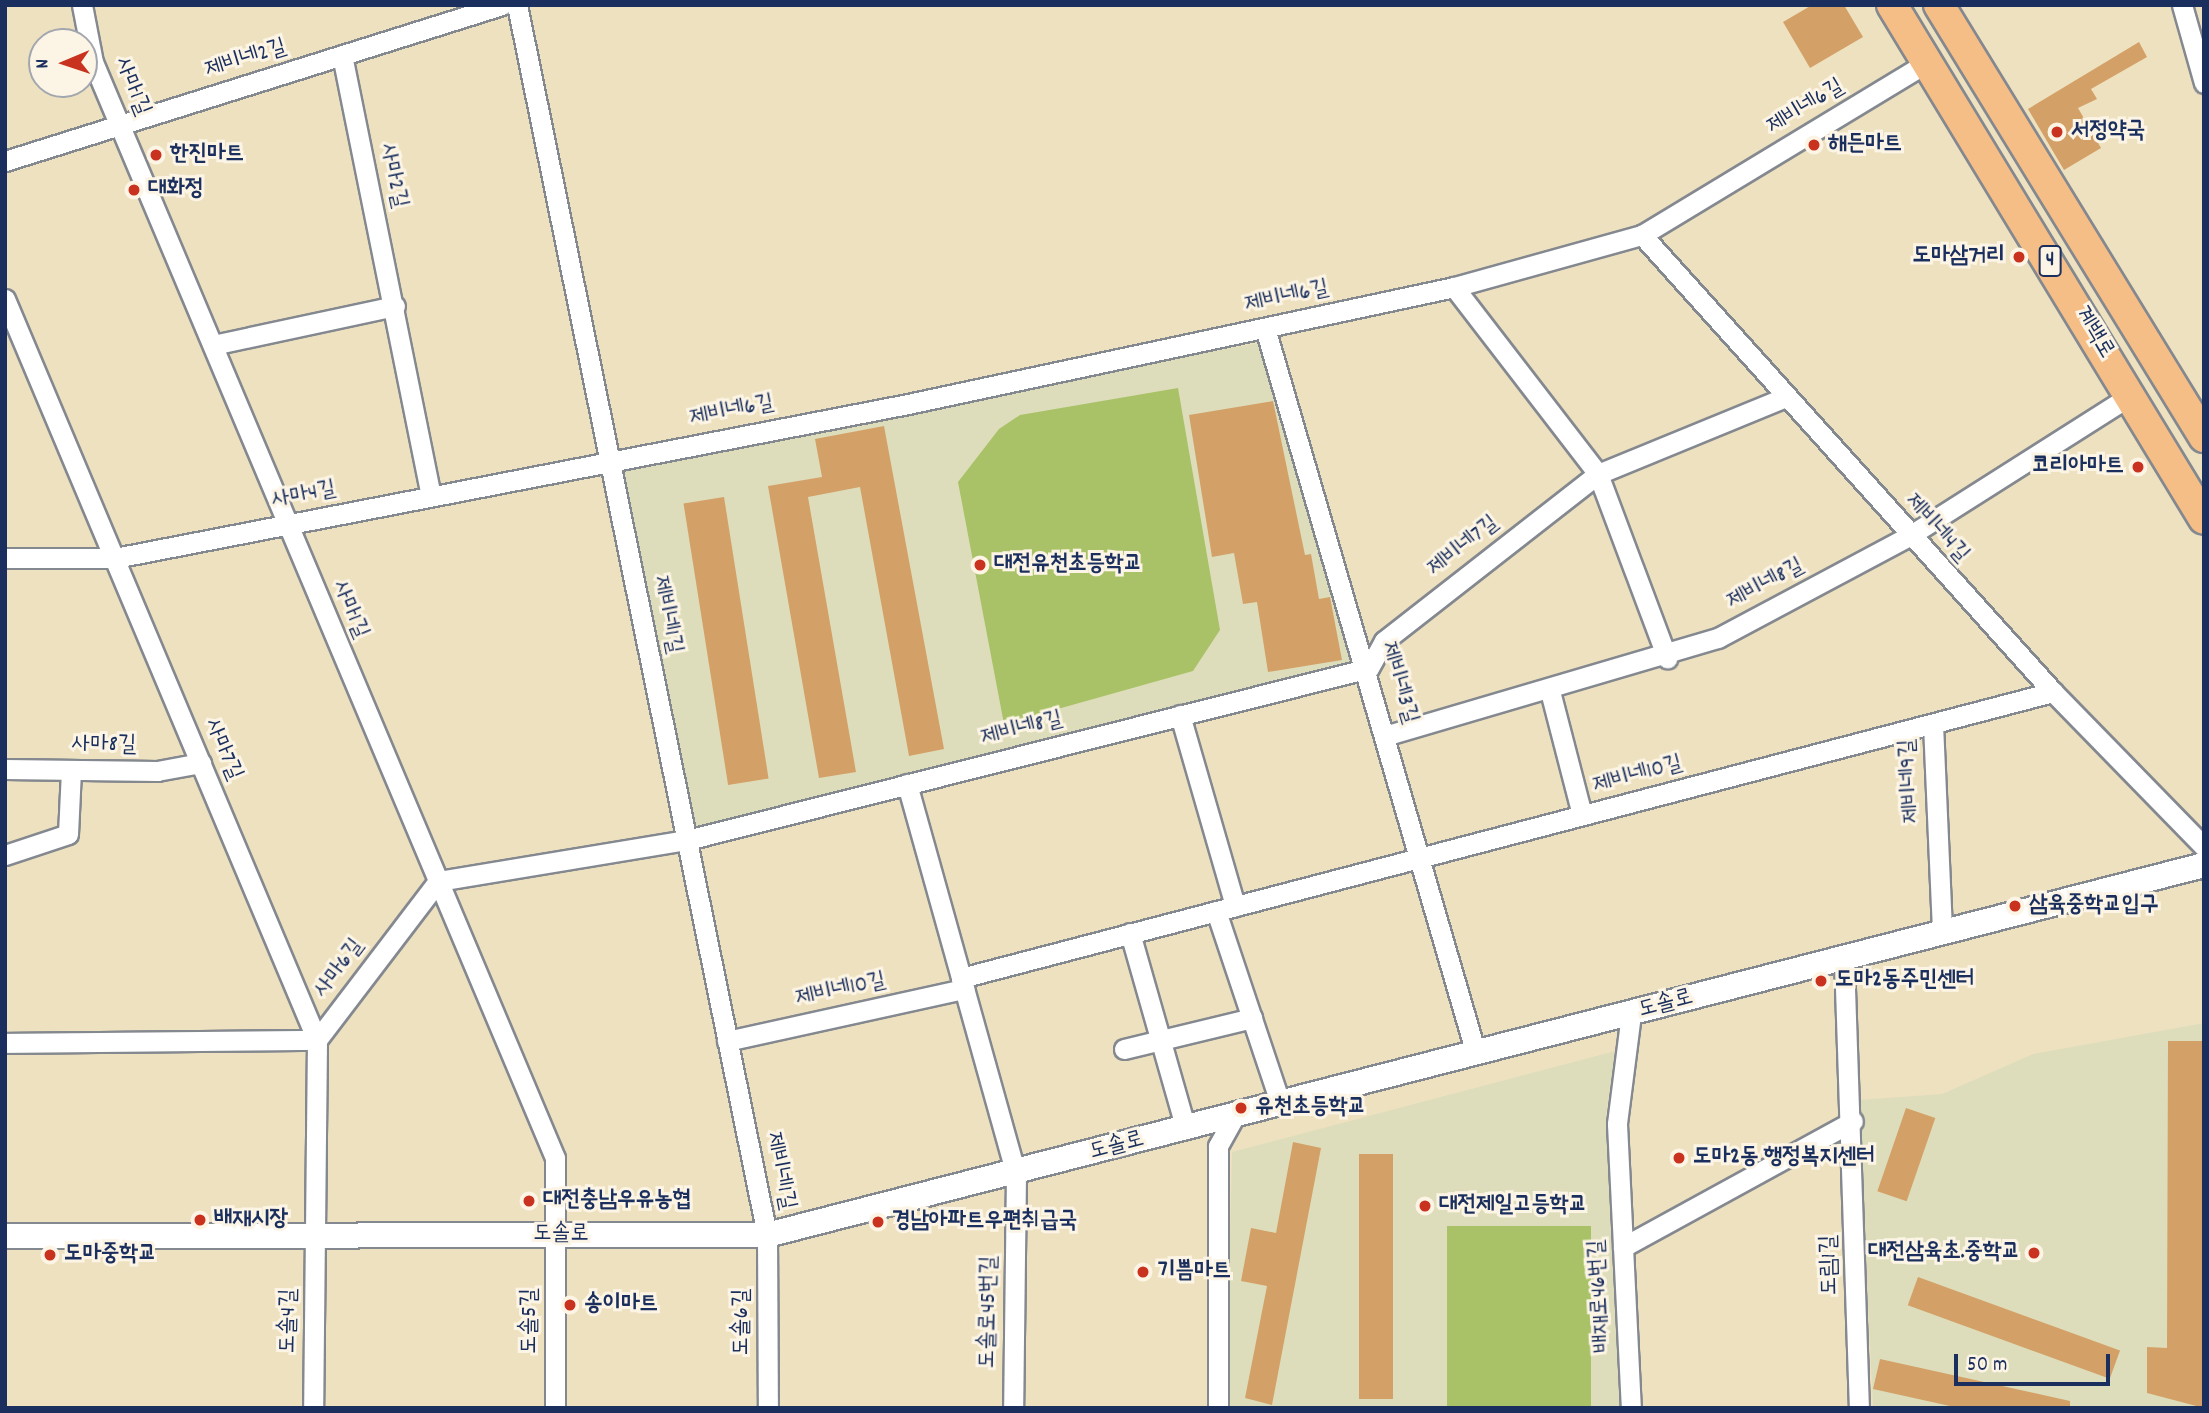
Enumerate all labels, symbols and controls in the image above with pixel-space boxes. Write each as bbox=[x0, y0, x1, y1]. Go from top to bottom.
north arrow bbox=[28, 28, 98, 98]
street label: 제비네2길 bbox=[202, 35, 290, 85]
street label: 사마1길 bbox=[107, 54, 155, 120]
text: N bbox=[30, 59, 57, 69]
street label: 제비네6길 bbox=[1762, 74, 1850, 142]
place label: 서정약국 bbox=[2071, 118, 2145, 146]
marker: 서정약국 bbox=[2049, 124, 2065, 140]
place label: 해든마트 bbox=[1828, 131, 1902, 159]
marker: 해든마트 bbox=[1806, 137, 1822, 153]
place label: 한진마트 bbox=[170, 141, 244, 169]
street label: 사마2길 bbox=[372, 141, 412, 211]
marker: 한진마트 bbox=[148, 147, 164, 163]
place label: 대화정 bbox=[148, 176, 204, 204]
marker: 대화정 bbox=[126, 182, 142, 198]
place label: 도마삼거리 bbox=[1912, 243, 2005, 271]
road number: 4 bbox=[2038, 244, 2062, 278]
marker: 도마삼거리 bbox=[2011, 249, 2027, 265]
street label: 제비네6길 bbox=[1242, 276, 1332, 320]
street label: 계백로 bbox=[2067, 302, 2119, 364]
street label: 제비네6길 bbox=[687, 390, 777, 434]
place label: 코리아마트 bbox=[2031, 453, 2124, 481]
marker: 코리아마트 bbox=[2130, 459, 2146, 475]
street label: 사마4길 bbox=[269, 476, 339, 516]
street label: 제비네4길 bbox=[1898, 489, 1974, 569]
street label: 제비네7길 bbox=[1423, 511, 1505, 583]
place label: 대전유천초등학교 bbox=[994, 551, 1142, 579]
street label: 제비네8길 bbox=[1723, 553, 1809, 617]
marker: 대전유천초등학교 bbox=[972, 557, 988, 573]
street label: 제비네1길 bbox=[645, 574, 687, 656]
street label: 사마1길 bbox=[324, 577, 374, 643]
street label: 제비네3길 bbox=[1373, 639, 1423, 727]
street label: 제비네8길 bbox=[978, 707, 1066, 753]
street label: 사마7길 bbox=[197, 715, 247, 785]
street label: 사마8길 bbox=[71, 732, 137, 760]
street label: 제비네9길 bbox=[1895, 738, 1927, 824]
street label: 제비네10길 bbox=[1590, 751, 1686, 801]
place label: 삼육중학교입구 bbox=[2029, 892, 2159, 920]
marker: 삼육중학교입구 bbox=[2007, 898, 2023, 914]
street label: 사마6길 bbox=[309, 934, 371, 1004]
place label: 도마2동주민센터 bbox=[1835, 967, 1975, 995]
street label: 제비네10길 bbox=[793, 968, 889, 1014]
marker: 도마2동주민센터 bbox=[1813, 973, 1829, 989]
street label: 도솔로 bbox=[1636, 984, 1696, 1026]
place label: 유천초등학교 bbox=[1255, 1094, 1366, 1122]
marker: 유천초등학교 bbox=[1233, 1100, 1249, 1116]
street label: 도솔로 bbox=[1087, 1126, 1147, 1168]
street label: 제비네1길 bbox=[758, 1130, 800, 1212]
place label: 도마2동 행정복지센터 bbox=[1693, 1144, 1875, 1172]
marker: 도마2동 행정복지센터 bbox=[1671, 1150, 1687, 1166]
place label: 대전충남우유농협 bbox=[543, 1187, 691, 1215]
place label: 대전제일고등학교 bbox=[1439, 1192, 1587, 1220]
marker: 대전충남우유농협 bbox=[521, 1193, 537, 1209]
marker: 대전제일고등학교 bbox=[1417, 1198, 1433, 1214]
place label: 배재시장 bbox=[214, 1206, 288, 1234]
place label: 경남아파트우편취급국 bbox=[892, 1208, 1077, 1236]
marker: 배재시장 bbox=[192, 1212, 208, 1228]
marker: 경남아파트우편취급국 bbox=[870, 1214, 886, 1230]
street label: 도솔로 bbox=[533, 1221, 589, 1249]
street label: 도림1길 bbox=[1817, 1234, 1845, 1296]
street label: 배재로46번길 bbox=[1584, 1239, 1618, 1353]
place label: 대전삼육초.중학교 bbox=[1868, 1239, 2020, 1267]
place label: 도마중학교 bbox=[64, 1241, 157, 1269]
marker: 대전삼육초.중학교 bbox=[2026, 1245, 2042, 1261]
marker: 도마중학교 bbox=[42, 1247, 58, 1263]
street label: 도솔로45번길 bbox=[975, 1255, 1005, 1369]
place label: 기쁨마트 bbox=[1157, 1258, 1231, 1286]
marker: 기쁨마트 bbox=[1135, 1264, 1151, 1280]
street label: 도솔4길 bbox=[276, 1288, 304, 1354]
street label: 도솔5길 bbox=[517, 1288, 545, 1354]
street label: 도솔6길 bbox=[729, 1289, 757, 1355]
place label: 송이마트 bbox=[584, 1291, 658, 1319]
marker: 송이마트 bbox=[562, 1297, 578, 1313]
scale bar bbox=[1957, 1340, 2113, 1384]
text: 50 m bbox=[1967, 1351, 2007, 1381]

